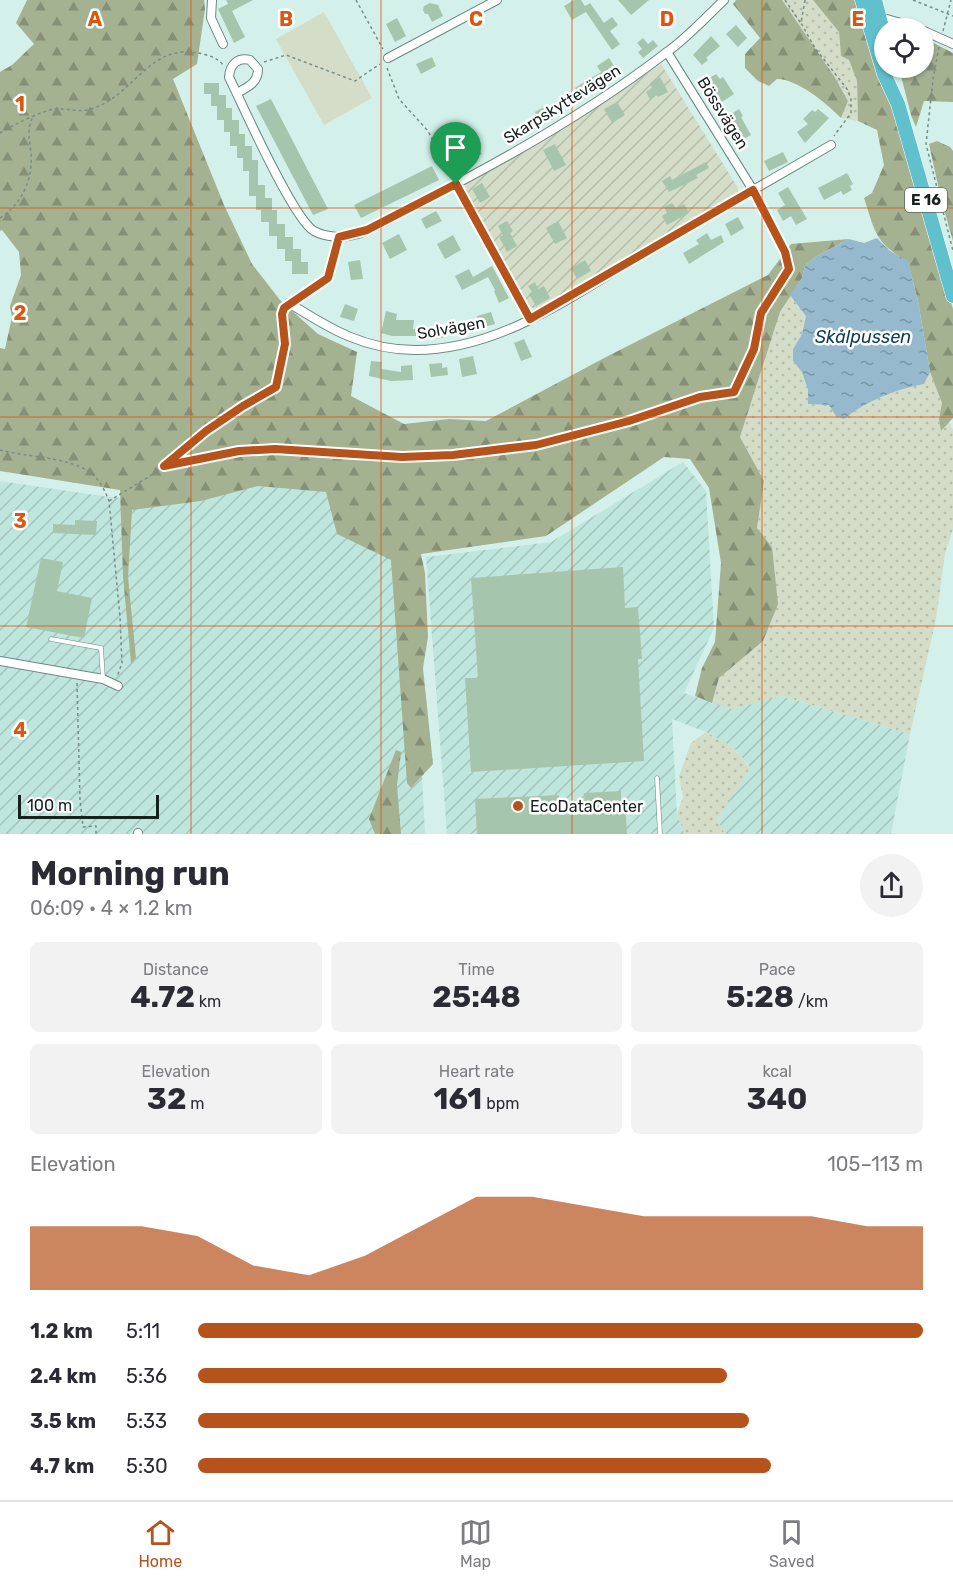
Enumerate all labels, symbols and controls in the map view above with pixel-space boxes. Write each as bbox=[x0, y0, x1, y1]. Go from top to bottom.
text: A bbox=[88, 7, 103, 31]
text: B bbox=[279, 7, 293, 31]
text: C bbox=[469, 7, 483, 31]
text: D bbox=[660, 7, 674, 31]
text: E bbox=[852, 7, 864, 31]
map controls bbox=[874, 18, 934, 78]
button: locate bbox=[874, 18, 934, 78]
street label: Skarpskyttevägen bbox=[500, 60, 624, 148]
street label: Bössvägen bbox=[693, 73, 753, 153]
text: 1 bbox=[15, 92, 25, 116]
pin bbox=[430, 122, 481, 184]
icon: arrive bbox=[439, 131, 472, 164]
road number: E 16 bbox=[905, 188, 947, 212]
text: 2 bbox=[14, 301, 27, 325]
street label: Solvägen bbox=[416, 313, 486, 343]
water label: Skålpussen bbox=[815, 326, 911, 348]
text: 3 bbox=[13, 509, 27, 533]
text: 4 bbox=[13, 718, 27, 742]
scale bar bbox=[18, 792, 159, 820]
text: 100 m bbox=[27, 796, 72, 815]
place label: EcoDataCenter bbox=[530, 797, 643, 816]
marker: EcoDataCenter bbox=[511, 799, 525, 813]
text: Morning run bbox=[30, 854, 230, 893]
button: share bbox=[860, 854, 923, 917]
text: 06:09 · 4 × 1.2 km bbox=[30, 896, 193, 920]
text: Distance bbox=[143, 960, 209, 979]
text: Time bbox=[458, 960, 495, 979]
text: Pace bbox=[759, 960, 796, 979]
text: 4.72 bbox=[130, 979, 195, 1015]
text: 25:48 bbox=[432, 979, 521, 1015]
text: 5:28 bbox=[726, 979, 794, 1015]
text: km bbox=[195, 992, 221, 1011]
text: /km bbox=[794, 992, 828, 1011]
text: Elevation bbox=[142, 1062, 210, 1081]
text: Heart rate bbox=[439, 1062, 514, 1081]
text: kcal bbox=[762, 1062, 792, 1081]
text: 32 bbox=[147, 1081, 186, 1117]
text: 161 bbox=[434, 1081, 482, 1117]
text: 340 bbox=[747, 1081, 807, 1117]
text: m bbox=[186, 1094, 205, 1113]
text: bpm bbox=[482, 1094, 519, 1113]
text: Elevation bbox=[30, 1152, 116, 1176]
text: 105–113 m bbox=[827, 1152, 923, 1176]
text: 1.2 km bbox=[30, 1319, 93, 1343]
text: 5:11 bbox=[126, 1319, 160, 1343]
text: 2.4 km bbox=[30, 1364, 96, 1388]
text: 5:36 bbox=[126, 1364, 167, 1388]
text: 3.5 km bbox=[30, 1409, 96, 1433]
text: 5:33 bbox=[126, 1409, 167, 1433]
text: 4.7 km bbox=[30, 1454, 94, 1478]
text: 5:30 bbox=[126, 1454, 168, 1478]
tab: Home bbox=[138, 1516, 182, 1571]
tab: Map bbox=[459, 1516, 492, 1571]
tab: Saved bbox=[769, 1516, 815, 1571]

